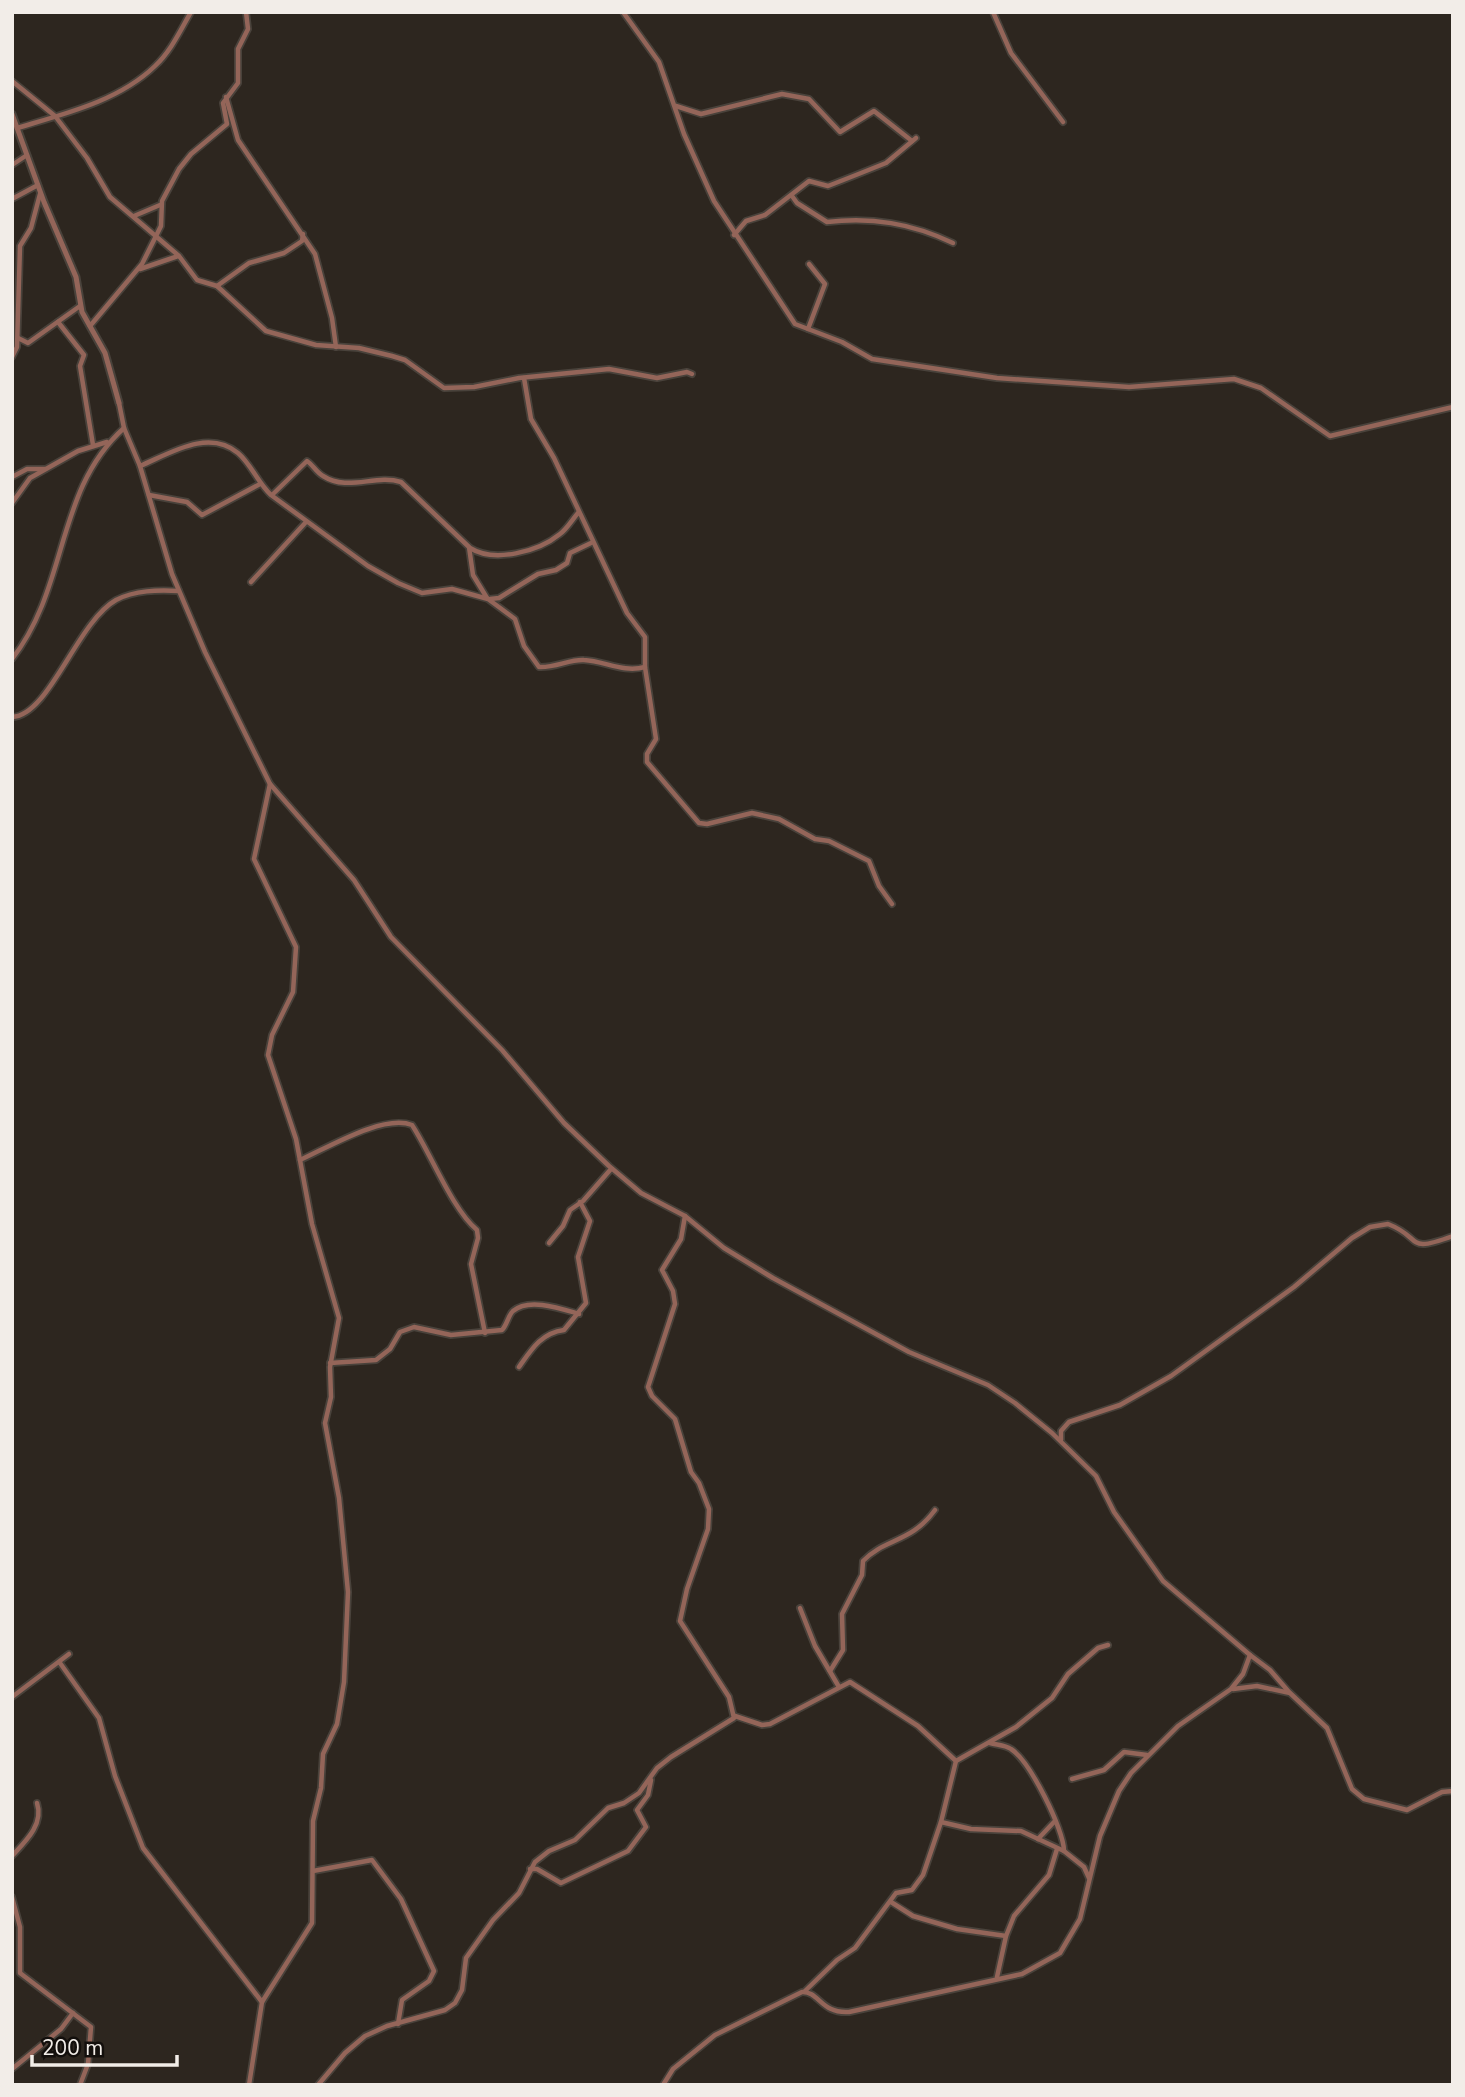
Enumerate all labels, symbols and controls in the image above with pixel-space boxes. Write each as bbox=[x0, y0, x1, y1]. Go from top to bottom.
scale bar bbox=[32, 2024, 177, 2068]
text: 200 m bbox=[42, 2034, 103, 2062]

